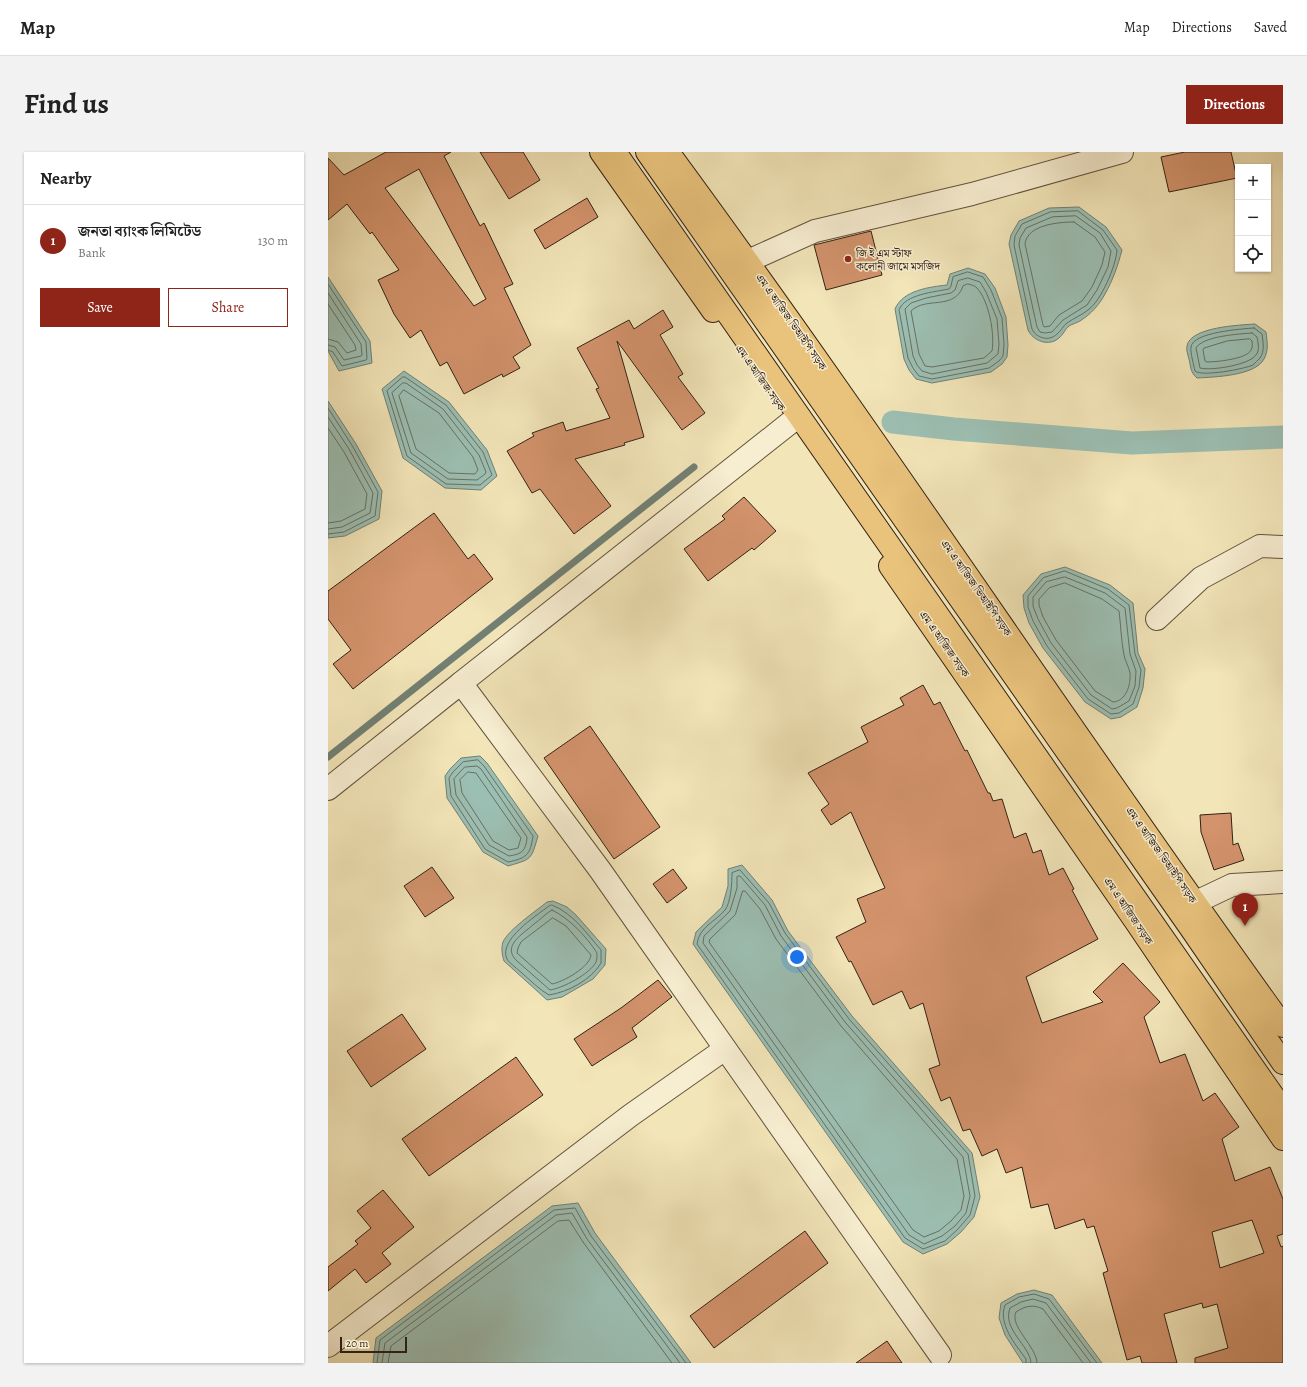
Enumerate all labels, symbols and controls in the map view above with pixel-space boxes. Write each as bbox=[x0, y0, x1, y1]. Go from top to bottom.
text: Map bbox=[20, 15, 55, 41]
text: Map bbox=[1124, 18, 1150, 37]
text: Directions bbox=[1172, 18, 1232, 37]
text: Saved bbox=[1254, 18, 1287, 37]
text: Find us bbox=[24, 85, 109, 123]
button: Directions bbox=[1186, 85, 1283, 124]
map controls bbox=[1235, 164, 1271, 272]
button: + bbox=[1235, 164, 1271, 200]
text: Nearby bbox=[40, 167, 91, 190]
button: − bbox=[1235, 200, 1271, 236]
text: জনতা ব্যাংক লিমিটেড bbox=[78, 221, 201, 241]
text: 1 bbox=[51, 232, 55, 249]
text: 130 m bbox=[258, 232, 288, 249]
button: locate bbox=[1235, 236, 1271, 272]
text: Bank bbox=[78, 244, 105, 261]
place label: জি ই এম স্টাফ কলোনী জামে মসজিদ bbox=[855, 246, 940, 274]
marker: জি ই এম স্টাফ কলোনী জামে মসজিদ bbox=[843, 254, 853, 264]
street label: এম এ আজিজ ভিআইপি সড়ক bbox=[752, 271, 831, 374]
button: Save bbox=[40, 288, 160, 327]
button: Share bbox=[168, 288, 288, 327]
street label: এম এ আজিজ সড়ক bbox=[731, 342, 789, 415]
street label: এম এ আজিজ ভিআইপি সড়ক bbox=[937, 537, 1016, 640]
street label: এম এ আজিজ সড়ক bbox=[915, 608, 973, 681]
street label: এম এ আজিজ ভিআইপি সড়ক bbox=[1122, 804, 1201, 907]
street label: এম এ আজিজ সড়ক bbox=[1100, 874, 1157, 949]
pin: 1 bbox=[1232, 893, 1258, 926]
your location bbox=[787, 947, 807, 967]
scale bar bbox=[340, 1335, 407, 1354]
text: 20 m bbox=[346, 1336, 368, 1351]

